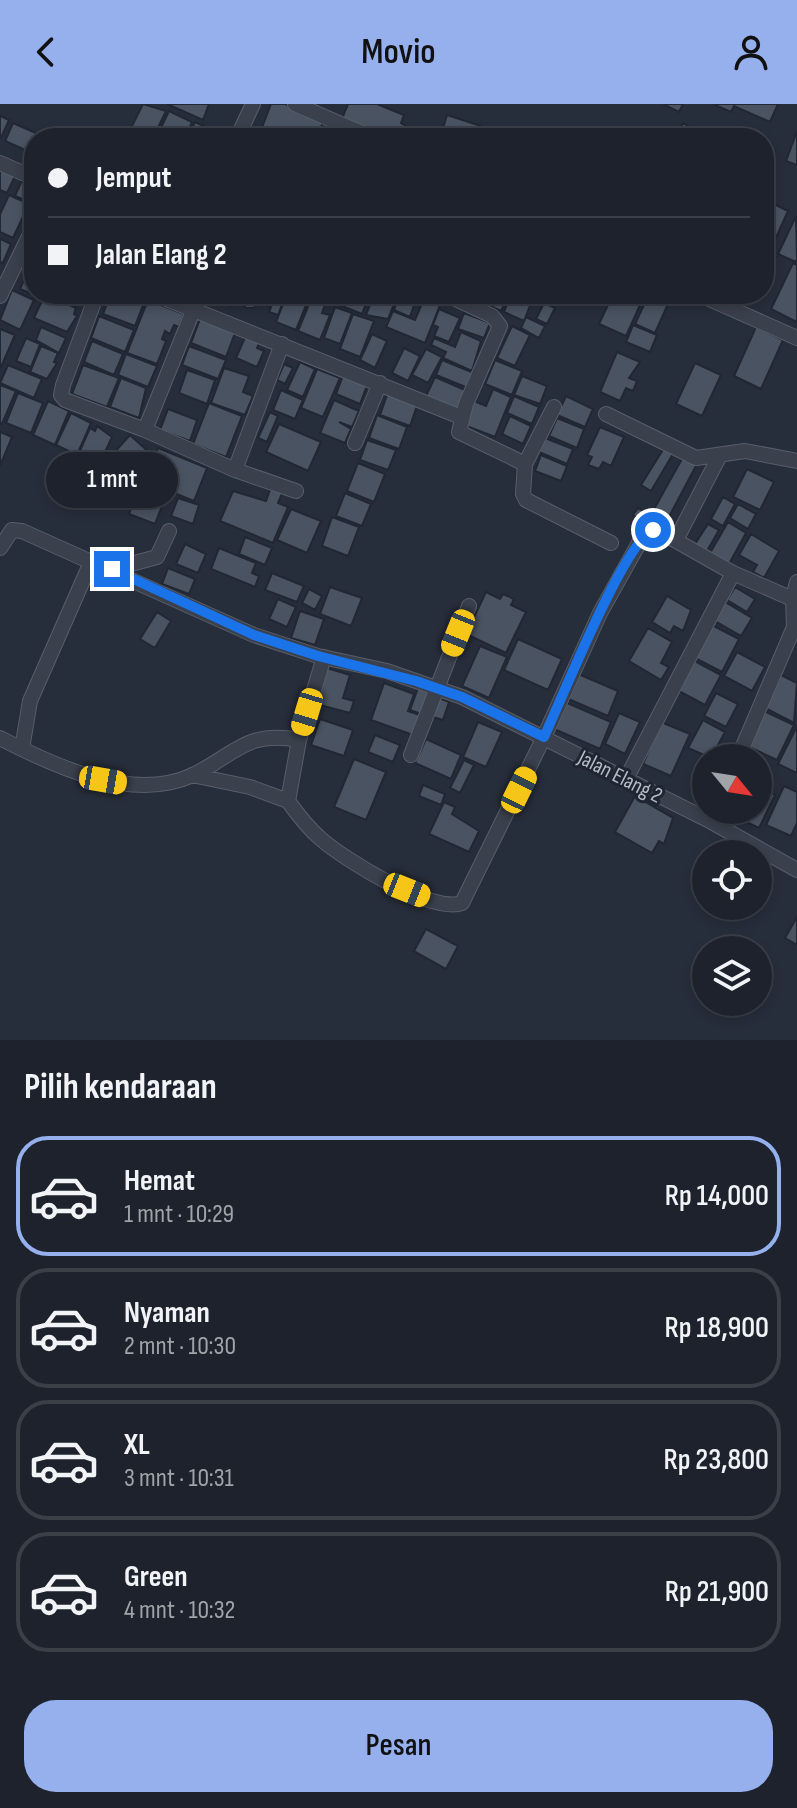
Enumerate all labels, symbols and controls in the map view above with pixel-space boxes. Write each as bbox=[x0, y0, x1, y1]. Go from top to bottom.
icon: back bbox=[24, 30, 68, 74]
icon: person bbox=[729, 30, 773, 74]
text: Movio bbox=[361, 31, 436, 74]
text: Jemput bbox=[96, 160, 171, 196]
text: Jalan Elang 2 bbox=[96, 237, 227, 273]
callout: 1 mnt bbox=[46, 453, 178, 509]
text: 1 mnt bbox=[87, 464, 137, 495]
route start bbox=[635, 512, 671, 548]
route end bbox=[94, 551, 130, 587]
car bbox=[438, 606, 478, 660]
car bbox=[289, 686, 325, 738]
street label: Jalan Elang 2 bbox=[573, 744, 667, 810]
north arrow bbox=[692, 744, 772, 824]
map controls bbox=[692, 744, 772, 1016]
car bbox=[498, 763, 540, 817]
car bbox=[77, 764, 129, 796]
button: locate bbox=[692, 840, 772, 920]
car bbox=[380, 870, 434, 910]
button: layers bbox=[692, 936, 772, 1016]
text: Pilih kendaraan bbox=[24, 1066, 217, 1109]
icon: car bbox=[28, 1160, 100, 1232]
text: Hemat bbox=[124, 1163, 195, 1199]
text: Rp 14,000 bbox=[665, 1178, 769, 1214]
text: 1 mnt · 10:29 bbox=[124, 1199, 234, 1230]
icon: car bbox=[28, 1292, 100, 1364]
text: Nyaman bbox=[124, 1295, 210, 1331]
text: Rp 18,900 bbox=[664, 1310, 769, 1346]
text: 2 mnt · 10:30 bbox=[124, 1331, 236, 1362]
icon: car bbox=[28, 1424, 100, 1496]
text: XL bbox=[124, 1427, 150, 1463]
text: Rp 23,800 bbox=[663, 1442, 769, 1478]
text: 3 mnt · 10:31 bbox=[124, 1463, 234, 1494]
icon: car bbox=[28, 1556, 100, 1628]
text: Green bbox=[124, 1559, 188, 1595]
text: Rp 21,900 bbox=[665, 1574, 769, 1610]
text: 4 mnt · 10:32 bbox=[124, 1595, 235, 1626]
button: Pesan bbox=[24, 1700, 773, 1792]

